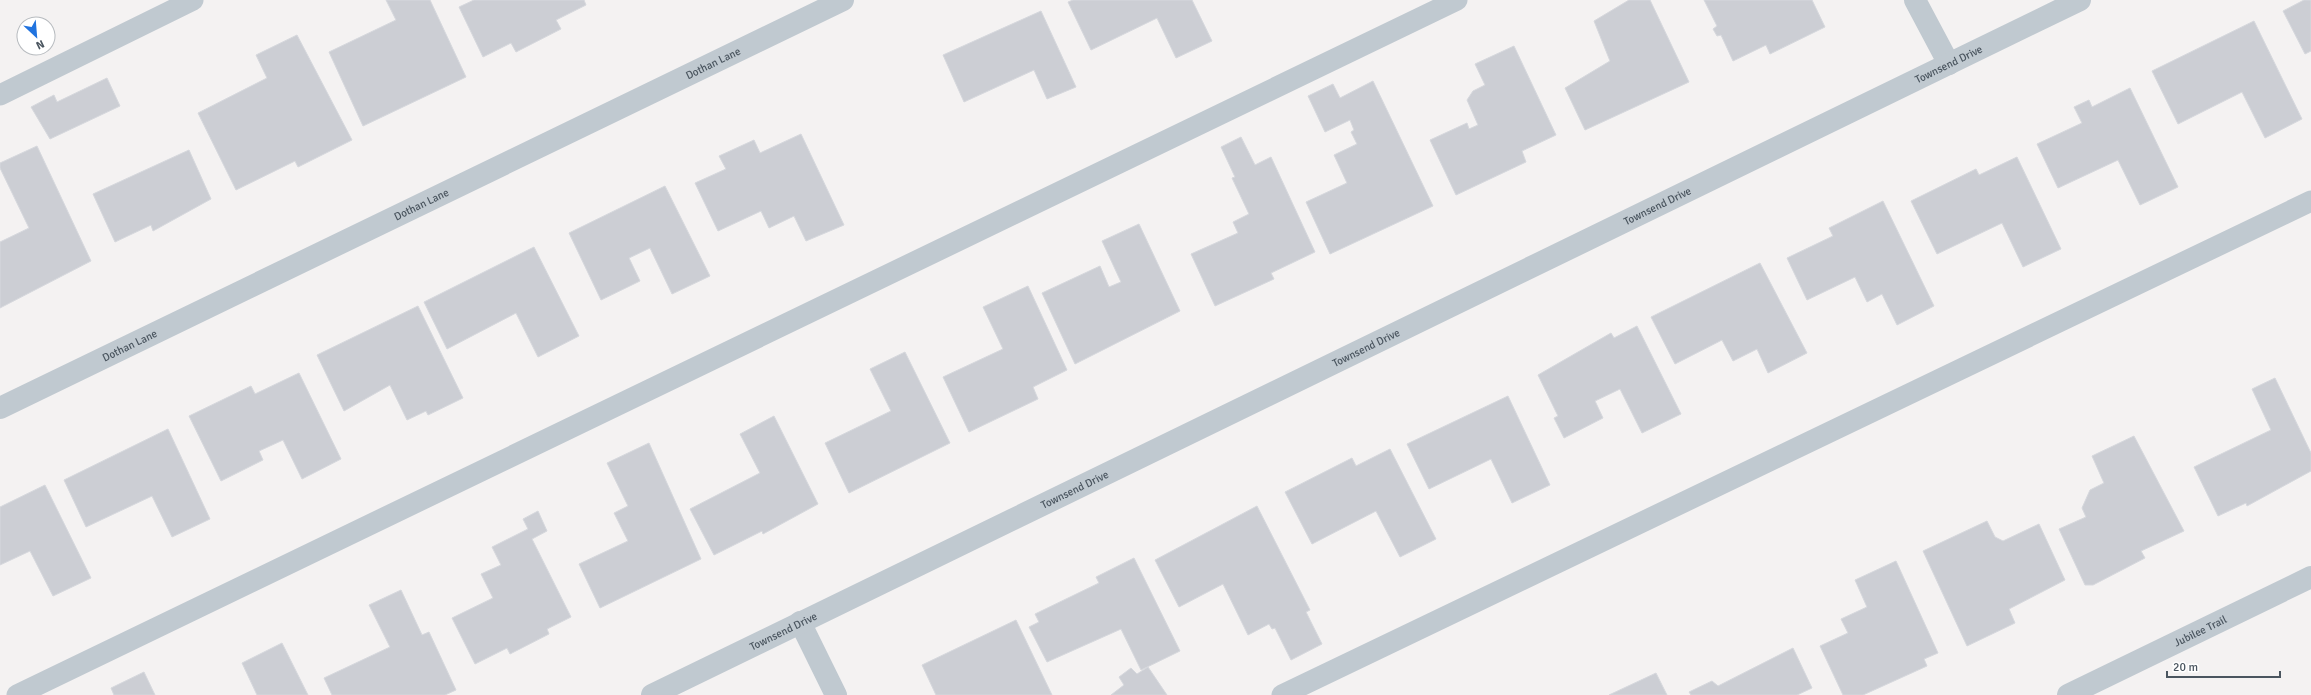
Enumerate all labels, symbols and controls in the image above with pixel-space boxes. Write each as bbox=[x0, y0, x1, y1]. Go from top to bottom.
north arrow bbox=[16, 16, 56, 56]
text: N bbox=[34, 37, 46, 52]
street label: Townsend Drive bbox=[1913, 42, 1984, 86]
street label: Dothan Lane bbox=[683, 44, 742, 82]
street label: Townsend Drive bbox=[1621, 184, 1693, 228]
street label: Dothan Lane bbox=[392, 185, 451, 223]
street label: Dothan Lane bbox=[100, 326, 159, 364]
street label: Townsend Drive bbox=[1330, 326, 1402, 369]
street label: Townsend Drive bbox=[1039, 467, 1110, 511]
street label: Townsend Drive bbox=[747, 609, 819, 653]
street label: Jubilee Trail bbox=[2172, 612, 2229, 649]
scale bar bbox=[2167, 653, 2280, 679]
text: 20 m bbox=[2173, 660, 2198, 675]

